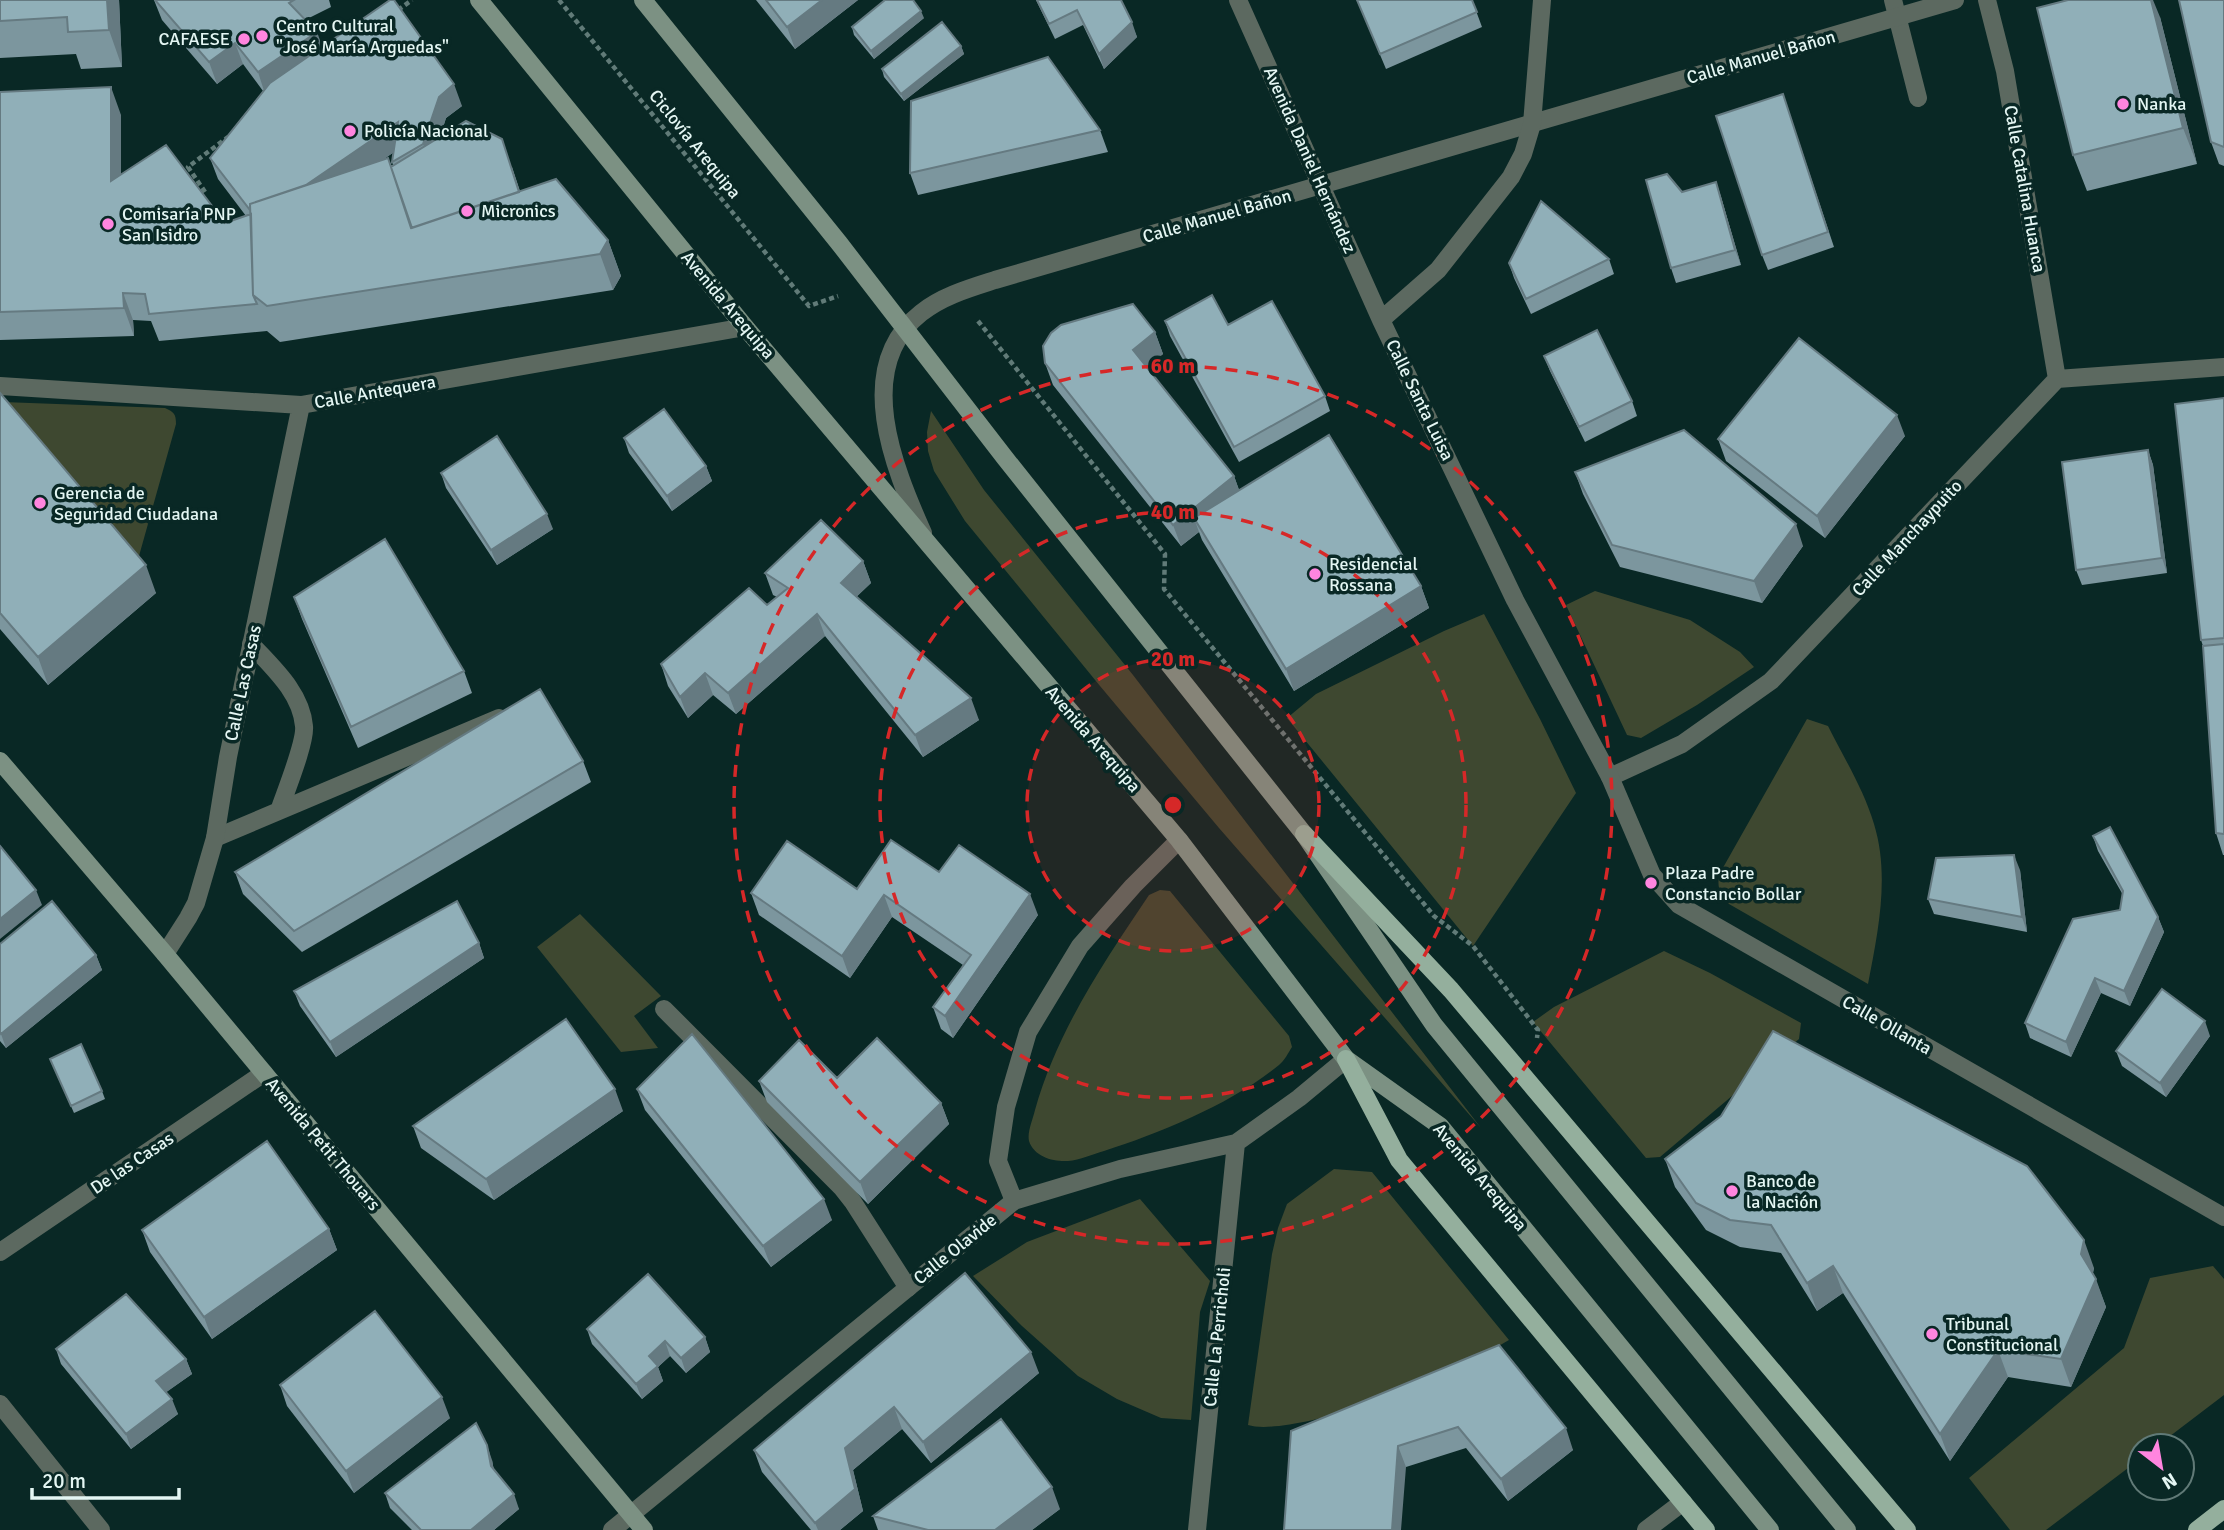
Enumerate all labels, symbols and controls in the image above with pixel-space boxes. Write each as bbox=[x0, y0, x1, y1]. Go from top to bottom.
place label: Centro Cultural "José María Arguedas" bbox=[276, 15, 449, 58]
street label: Calle Manuel Bañon bbox=[1684, 25, 1838, 89]
place label: CAFAESE bbox=[158, 28, 230, 50]
marker: Centro Cultural "José María Arguedas" bbox=[254, 28, 270, 44]
marker: CAFAESE bbox=[236, 31, 252, 47]
street label: Avenida Daniel Hernández bbox=[1259, 63, 1361, 257]
street label: Ciclovía Arequipa bbox=[644, 85, 746, 203]
place label: Nanka bbox=[2137, 93, 2186, 115]
marker: Nanka bbox=[2115, 96, 2131, 112]
street label: Calle Catalina Huanca bbox=[1999, 104, 2051, 274]
place label: Policía Nacional bbox=[364, 120, 488, 142]
marker: Policía Nacional bbox=[342, 123, 358, 139]
street label: Calle Manuel Bañon bbox=[1140, 184, 1294, 248]
place label: Micronics bbox=[481, 200, 556, 222]
place label: Comisaría PNP San Isidro bbox=[122, 203, 236, 246]
marker: Micronics bbox=[459, 203, 475, 219]
marker: Comisaría PNP San Isidro bbox=[100, 216, 116, 232]
street label: Avenida Arequipa bbox=[676, 247, 780, 363]
street label: Calle Santa Luisa bbox=[1381, 336, 1459, 464]
text: 60 m bbox=[1151, 353, 1195, 379]
street label: Calle Antequera bbox=[313, 370, 437, 414]
street label: Calle Manchaypuito bbox=[1847, 475, 1967, 601]
place label: Gerencia de Seguridad Ciudadana bbox=[54, 482, 218, 525]
marker: Gerencia de Seguridad Ciudadana bbox=[32, 495, 48, 511]
text: 40 m bbox=[1151, 499, 1195, 525]
place label: Residencial Rossana bbox=[1329, 553, 1418, 596]
marker: Residencial Rossana bbox=[1307, 566, 1323, 582]
street label: Calle Las Casas bbox=[220, 623, 266, 743]
text: 20 m bbox=[1151, 646, 1195, 672]
street label: Avenida Arequipa bbox=[1041, 681, 1145, 797]
centre of rings bbox=[1161, 793, 1185, 817]
place label: Plaza Padre Constancio Bollar bbox=[1665, 862, 1802, 905]
marker: Plaza Padre Constancio Bollar bbox=[1643, 875, 1659, 891]
street label: Calle Ollanta bbox=[1838, 991, 1936, 1059]
street label: Avenida Petit Thouars bbox=[261, 1073, 385, 1215]
street label: Avenida Arequipa bbox=[1428, 1119, 1532, 1235]
street label: De las Casas bbox=[86, 1127, 178, 1199]
place label: Banco de la Nación bbox=[1746, 1170, 1818, 1213]
marker: Banco de la Nación bbox=[1724, 1183, 1740, 1199]
street label: Calle Olavide bbox=[909, 1209, 1001, 1289]
street label: Calle La Perricholi bbox=[1199, 1266, 1235, 1408]
place label: Tribunal Constitucional bbox=[1946, 1313, 2058, 1356]
marker: Tribunal Constitucional bbox=[1924, 1326, 1940, 1342]
north arrow bbox=[2126, 1432, 2196, 1502]
scale bar bbox=[32, 1456, 178, 1500]
text: N bbox=[2157, 1467, 2181, 1494]
text: 20 m bbox=[42, 1468, 86, 1494]

